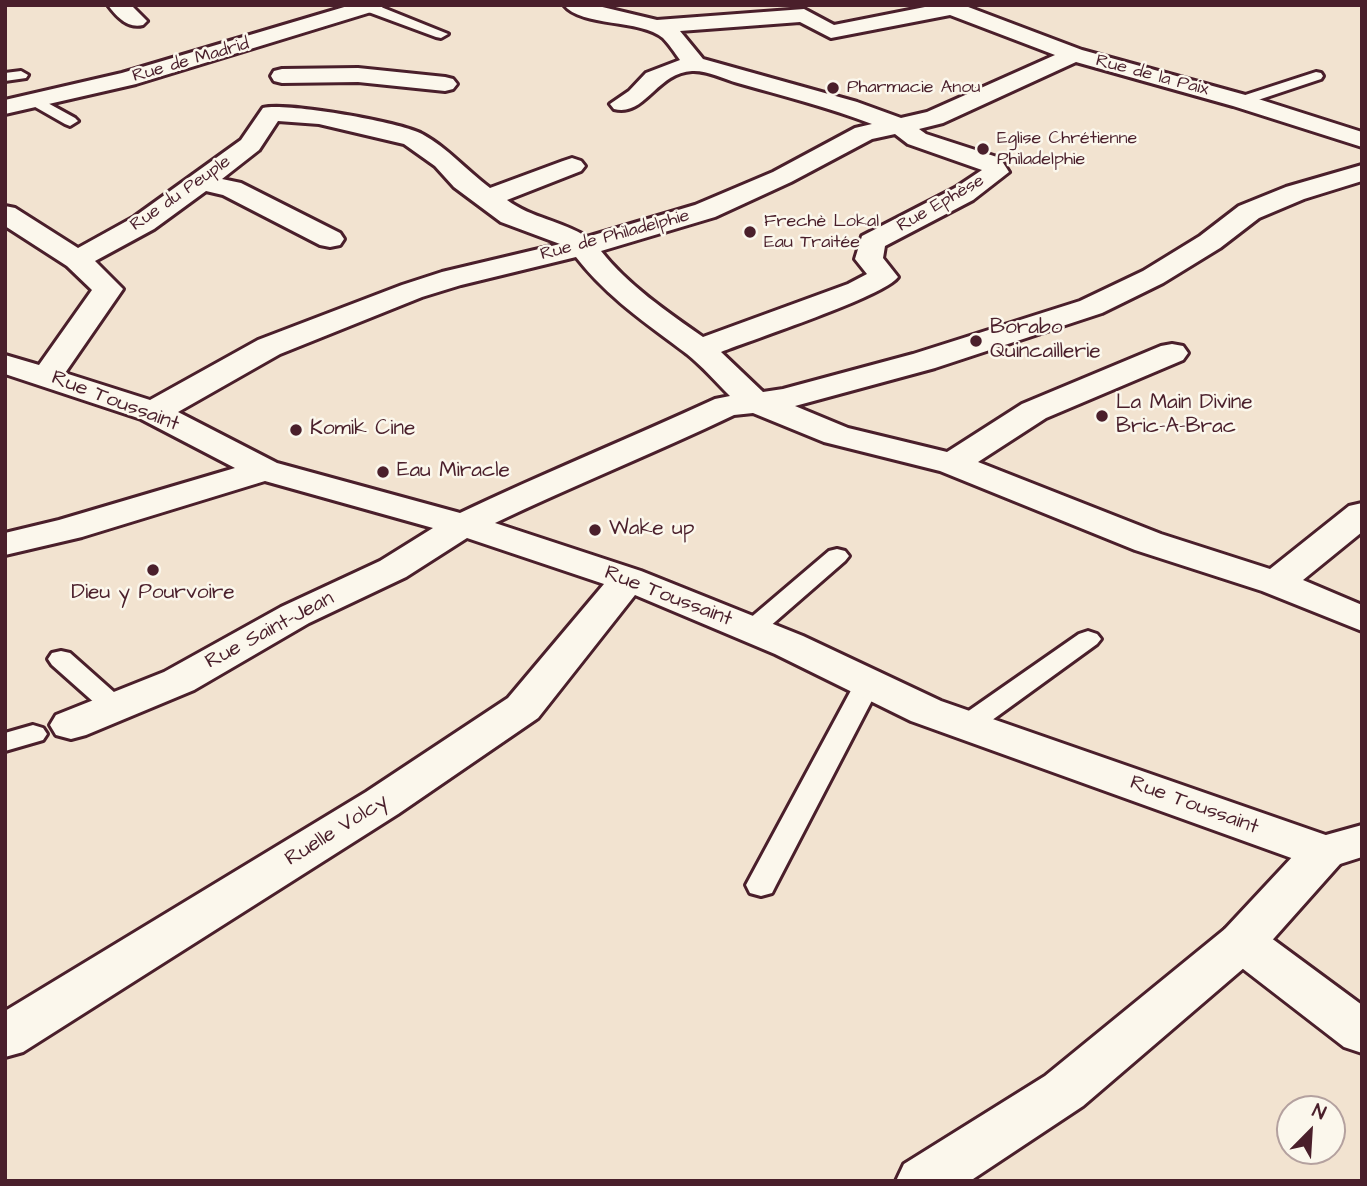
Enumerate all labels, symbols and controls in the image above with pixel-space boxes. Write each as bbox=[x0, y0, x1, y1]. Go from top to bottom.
street label: Rue de Madrid bbox=[130, 34, 252, 88]
street label: Rue de la Paix bbox=[1093, 51, 1211, 101]
place label: Pharmacie Anou bbox=[847, 77, 981, 99]
marker: Pharmacie Anou bbox=[825, 80, 841, 96]
place label: Eglise Chrétienne Philadelphie bbox=[997, 128, 1137, 170]
marker: Eglise Chrétienne Philadelphie bbox=[975, 141, 991, 157]
street label: Rue du Peuple bbox=[127, 151, 235, 237]
street label: Rue Ephèse bbox=[894, 170, 988, 238]
street label: Rue de Philadelphie bbox=[538, 206, 692, 266]
place label: Frechè Lokal Eau Traitée bbox=[764, 211, 879, 254]
marker: Frechè Lokal Eau Traitée bbox=[742, 224, 758, 240]
place label: Borabo Quincaillerie bbox=[990, 316, 1101, 366]
marker: Borabo Quincaillerie bbox=[968, 333, 984, 349]
street label: Rue Toussaint bbox=[48, 366, 182, 438]
place label: La Main Divine Bric-A-Brac bbox=[1116, 391, 1252, 441]
marker: La Main Divine Bric-A-Brac bbox=[1094, 408, 1110, 424]
place label: Komik Cine bbox=[310, 417, 415, 443]
marker: Komik Cine bbox=[288, 422, 304, 438]
place label: Eau Miracle bbox=[397, 459, 510, 485]
marker: Eau Miracle bbox=[375, 464, 391, 480]
place label: Wake up bbox=[609, 517, 694, 543]
marker: Wake up bbox=[587, 522, 603, 538]
street label: Rue Toussaint bbox=[601, 561, 735, 633]
marker: Dieu y Pourvoire bbox=[145, 562, 161, 578]
place label: Dieu y Pourvoire bbox=[71, 581, 235, 607]
street label: Rue Saint-Jean bbox=[201, 587, 339, 675]
street label: Rue Toussaint bbox=[1126, 771, 1262, 841]
street label: Ruelle Volcy bbox=[281, 789, 393, 873]
north arrow bbox=[1276, 1095, 1346, 1165]
text: N bbox=[1308, 1097, 1330, 1127]

